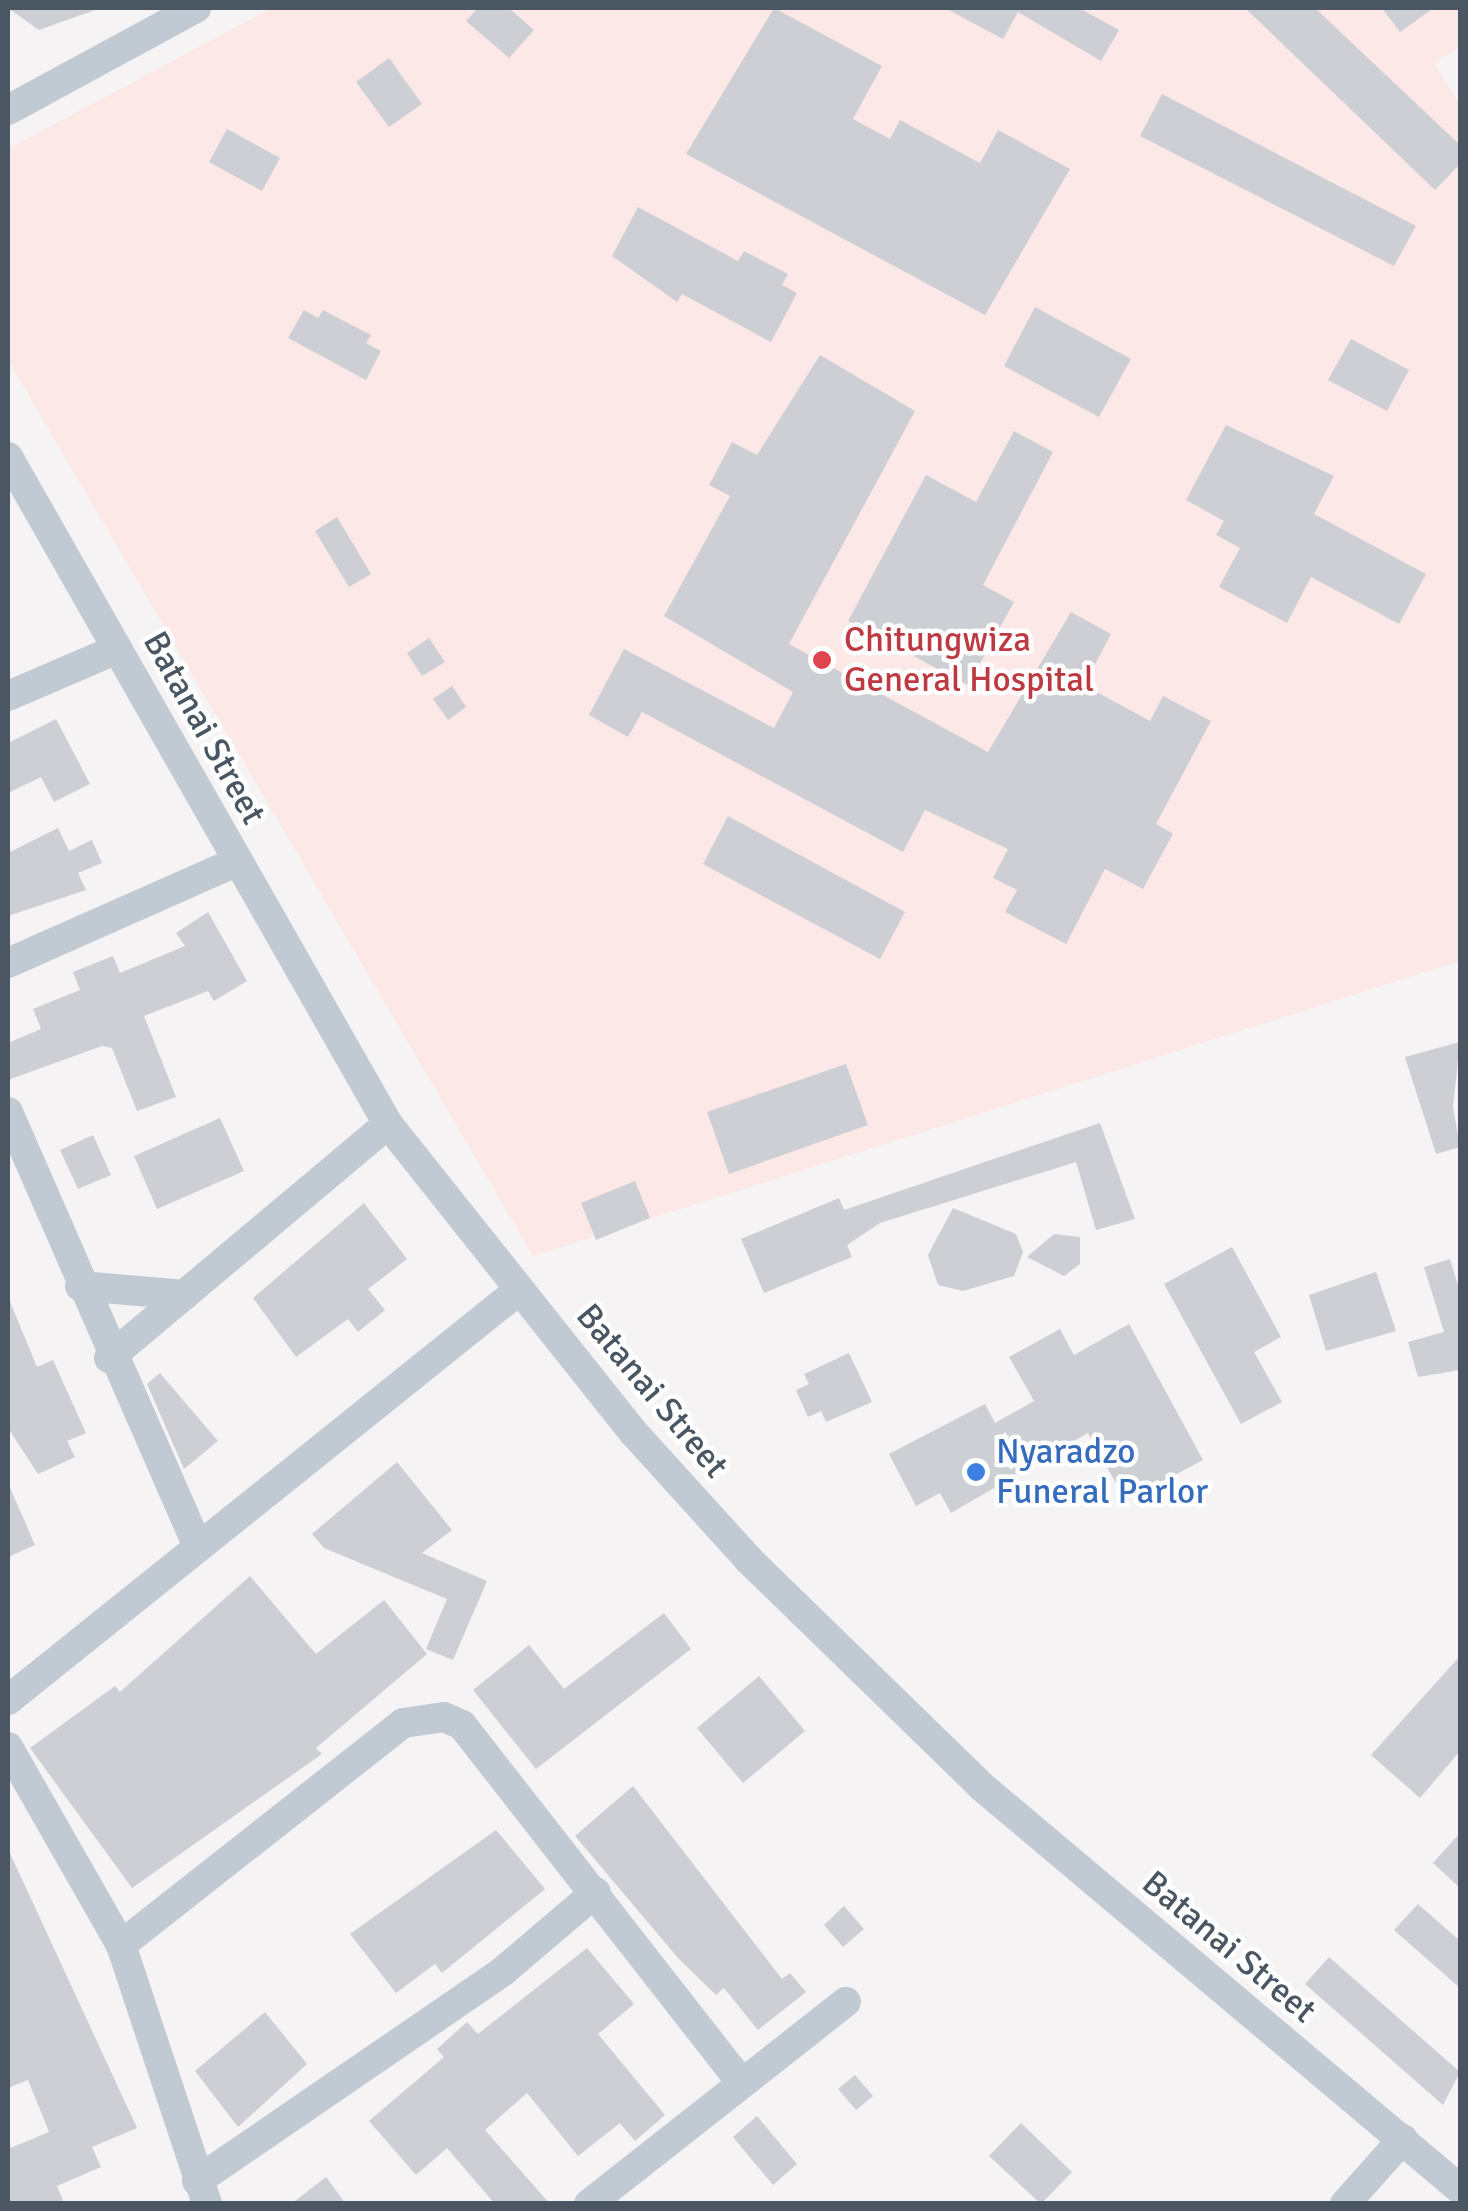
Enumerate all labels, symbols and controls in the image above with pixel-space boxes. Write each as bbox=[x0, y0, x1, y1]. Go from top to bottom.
place label: Chitungwiza General Hospital bbox=[844, 619, 1094, 701]
street label: Batanai Street bbox=[134, 624, 274, 832]
marker: Chitungwiza General Hospital bbox=[809, 647, 835, 673]
street label: Batanai Street bbox=[567, 1296, 737, 1486]
place label: Nyaradzo Funeral Parlor bbox=[996, 1431, 1208, 1513]
marker: Nyaradzo Funeral Parlor bbox=[965, 1461, 987, 1483]
street label: Batanai Street bbox=[1134, 1862, 1324, 2032]

